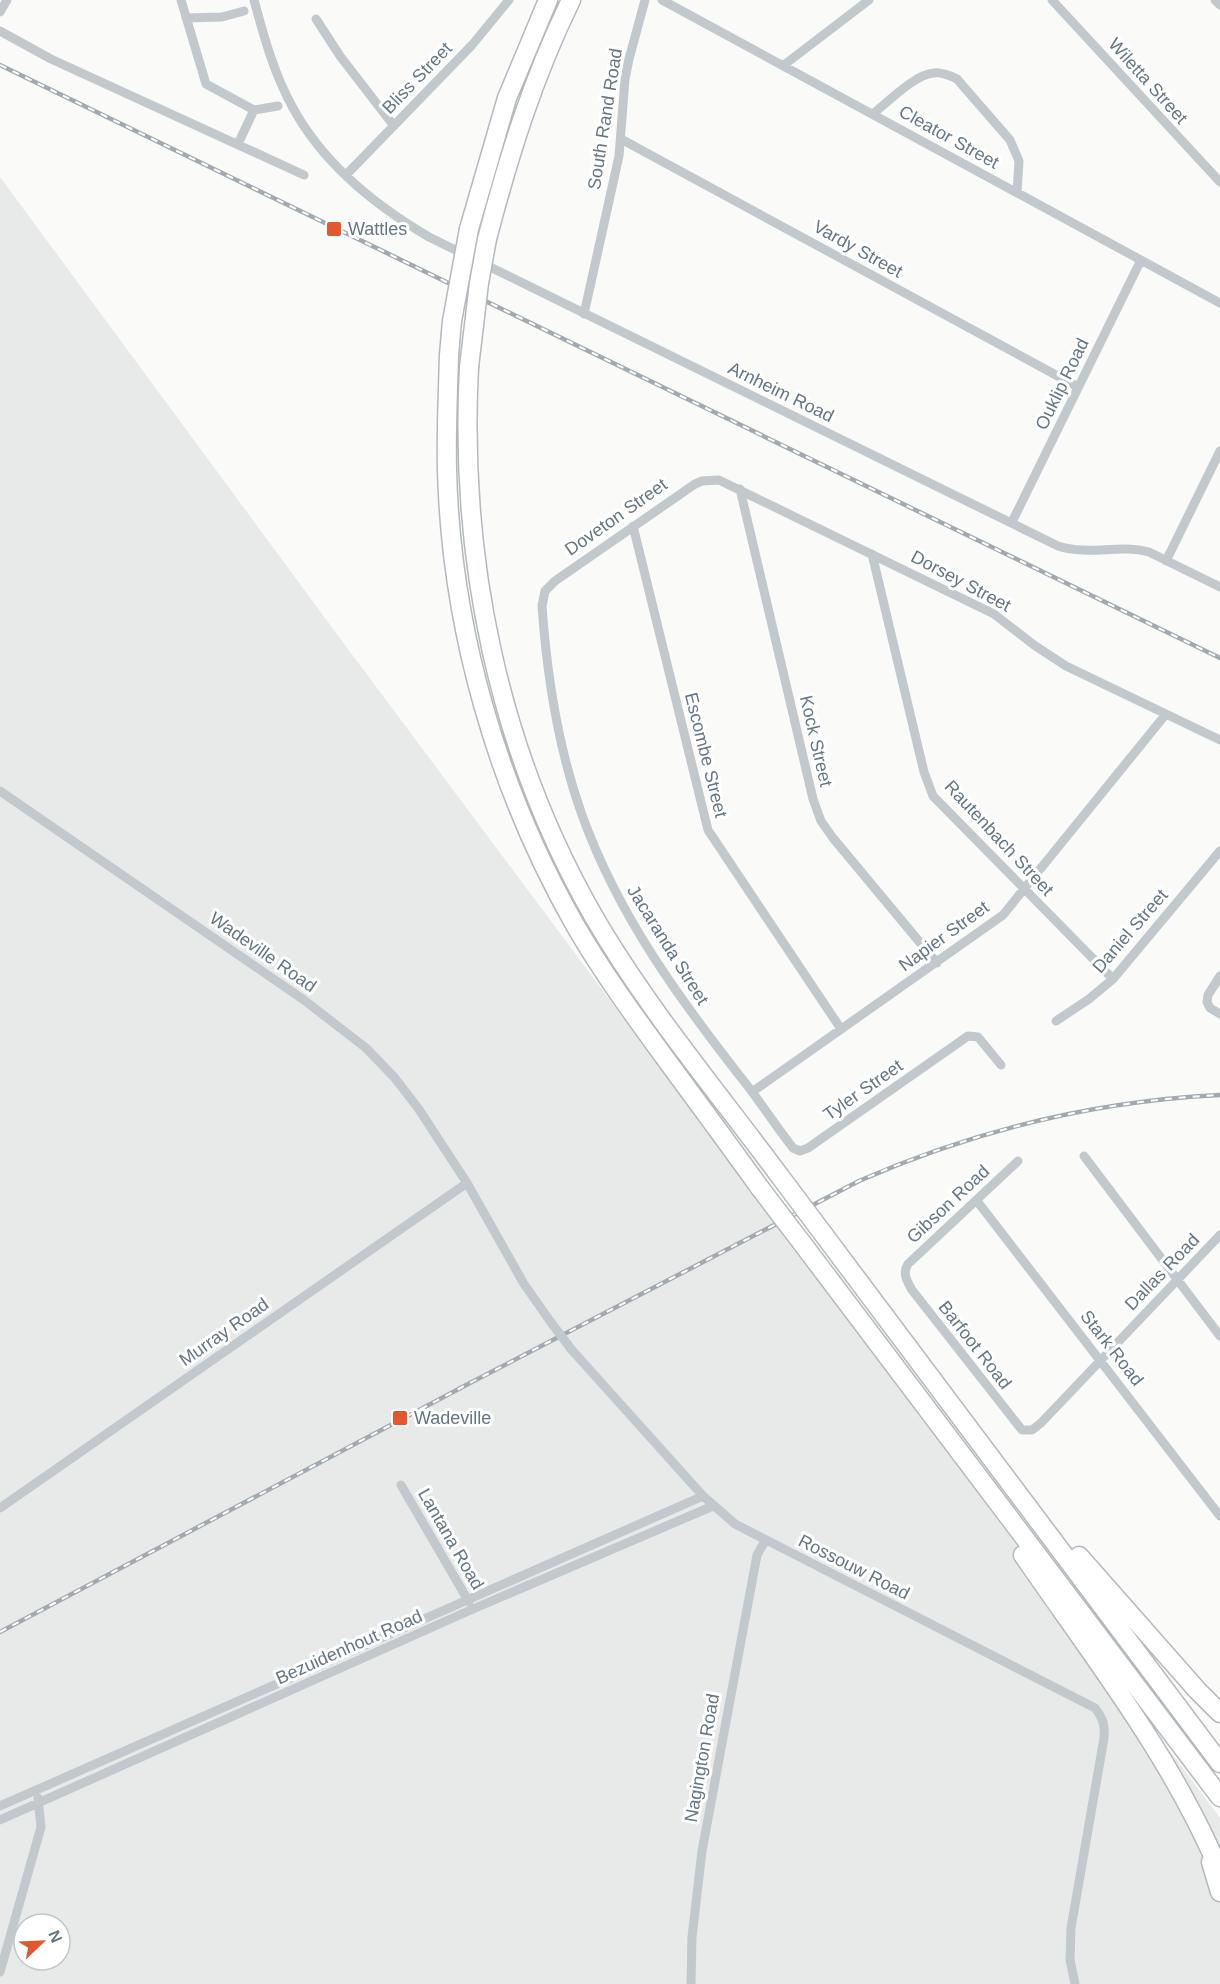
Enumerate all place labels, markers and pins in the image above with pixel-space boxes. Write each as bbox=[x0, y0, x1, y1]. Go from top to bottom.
place label: Wattles bbox=[348, 219, 407, 239]
marker: Wattles bbox=[325, 220, 343, 238]
place label: Wadeville bbox=[414, 1408, 491, 1428]
marker: Wadeville bbox=[391, 1409, 409, 1427]

